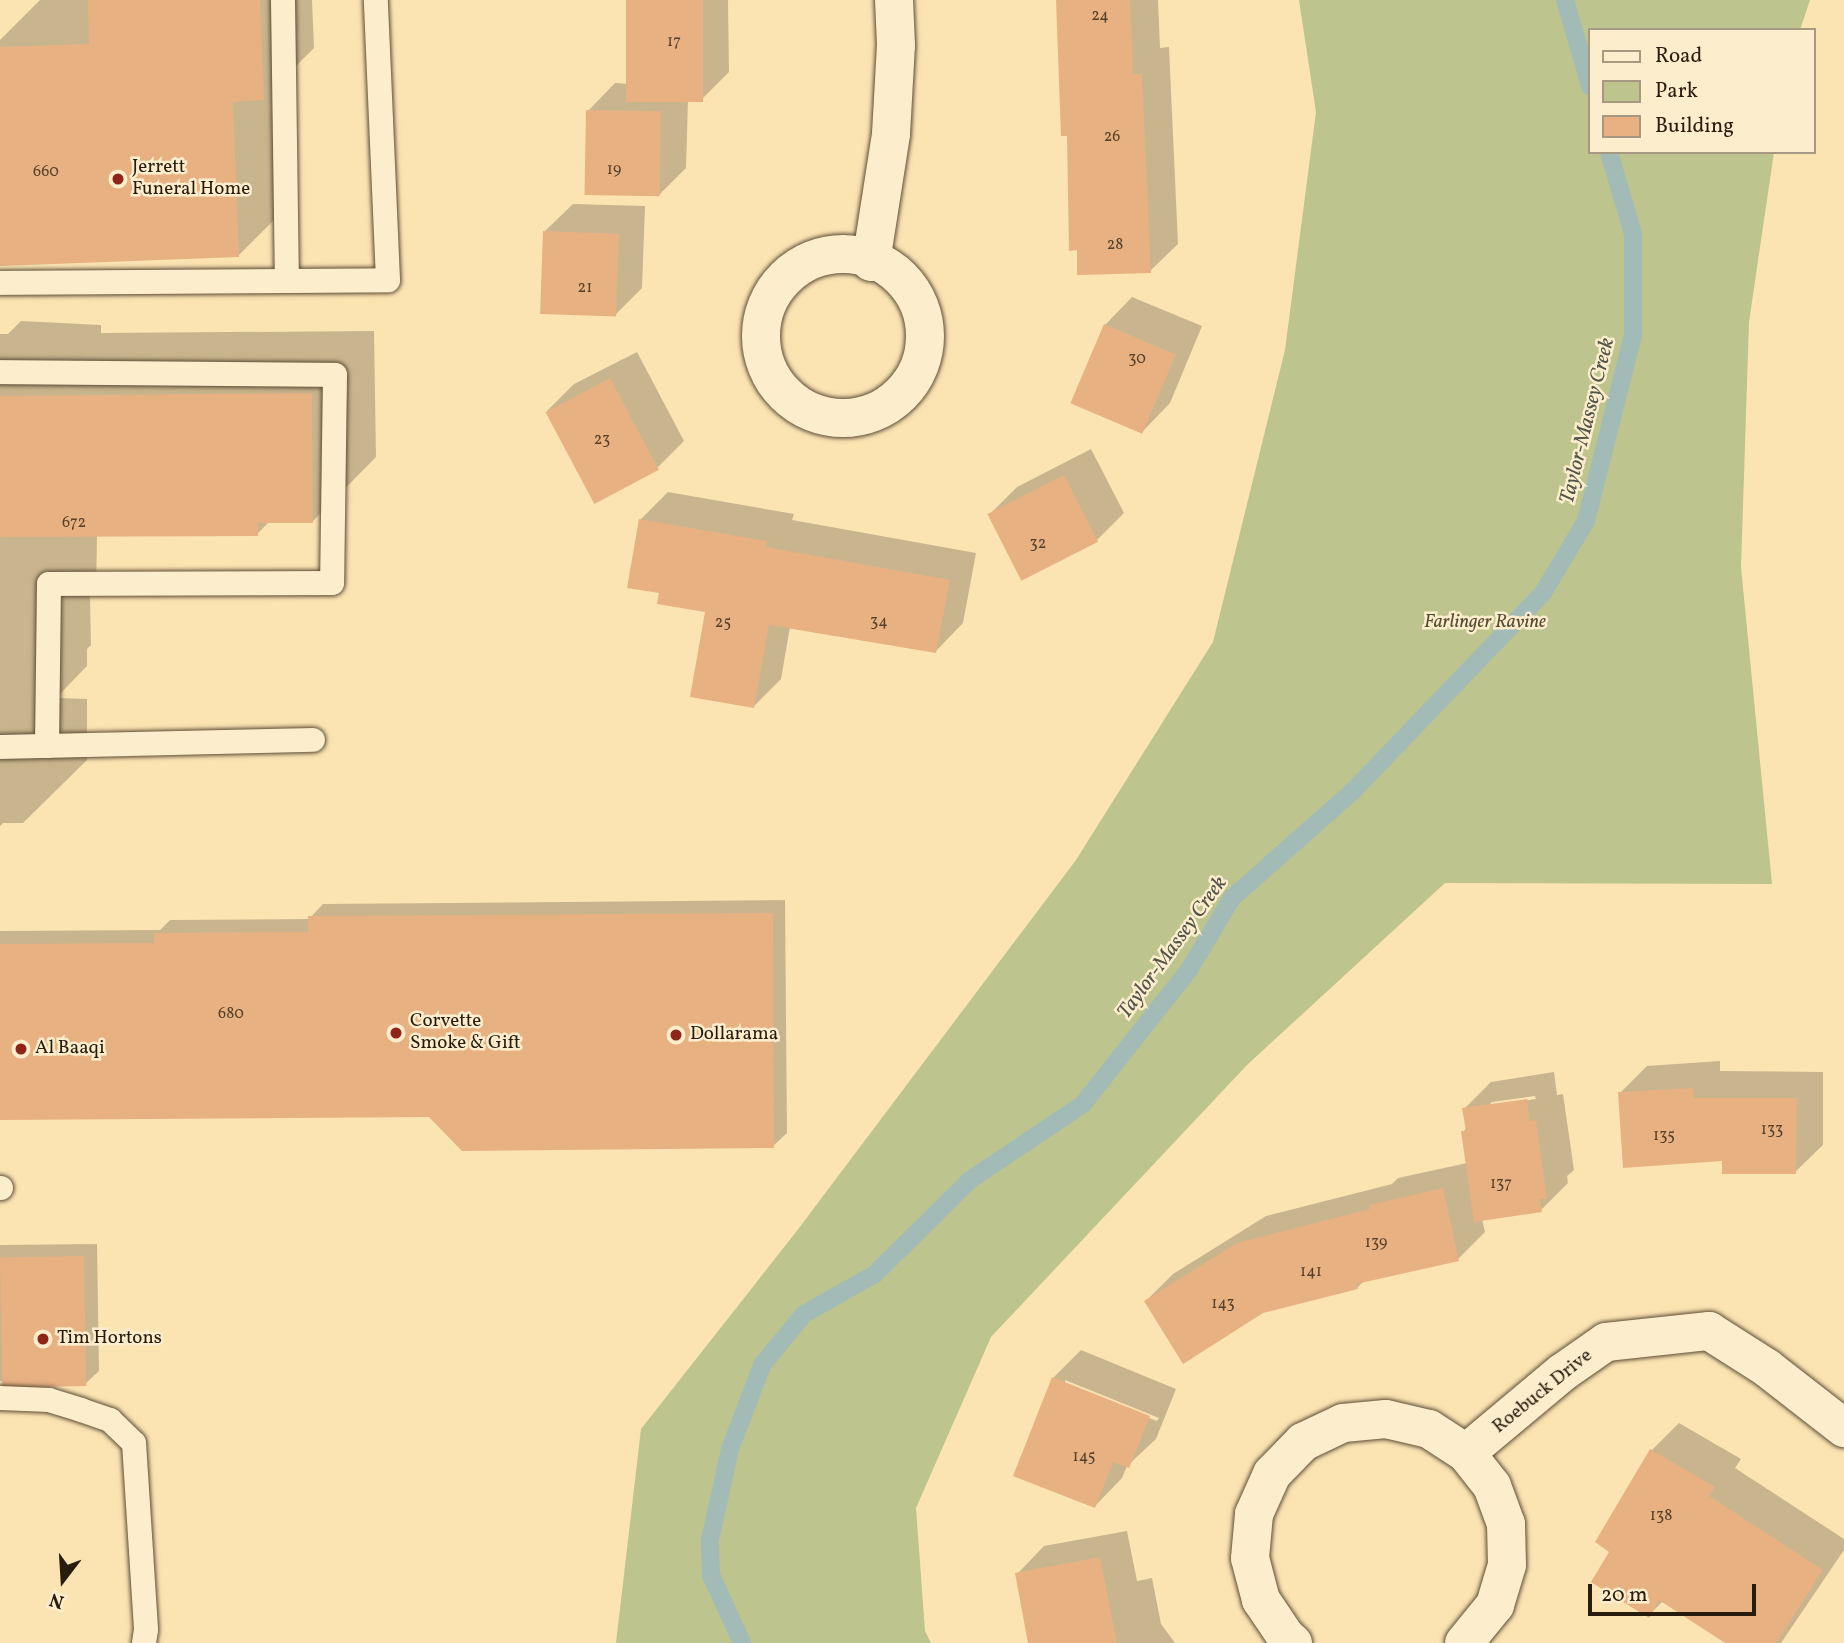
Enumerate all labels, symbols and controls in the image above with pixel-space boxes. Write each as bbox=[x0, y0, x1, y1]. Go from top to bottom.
house number: 24 bbox=[1091, 6, 1109, 26]
legend bbox=[1588, 28, 1816, 154]
house number: 17 bbox=[667, 32, 681, 52]
text: Road bbox=[1655, 42, 1702, 71]
text: Park bbox=[1655, 77, 1698, 106]
text: Building bbox=[1655, 112, 1734, 141]
house number: 26 bbox=[1104, 127, 1120, 147]
place label: Jerrett Funeral Home bbox=[132, 157, 250, 201]
house number: 19 bbox=[607, 160, 621, 180]
house number: 660 bbox=[33, 162, 59, 182]
marker: Jerrett Funeral Home bbox=[110, 171, 126, 187]
house number: 28 bbox=[1107, 235, 1123, 255]
house number: 21 bbox=[578, 278, 592, 298]
water label: Taylor-Massey Creek bbox=[1555, 335, 1621, 507]
house number: 30 bbox=[1128, 349, 1146, 369]
house number: 23 bbox=[594, 430, 610, 450]
house number: 672 bbox=[62, 513, 86, 533]
house number: 32 bbox=[1030, 534, 1046, 554]
house number: 34 bbox=[870, 612, 888, 632]
park label: Farlinger Ravine bbox=[1424, 612, 1546, 634]
house number: 25 bbox=[715, 613, 731, 633]
water label: Taylor-Massey Creek bbox=[1113, 872, 1233, 1024]
house number: 680 bbox=[218, 1004, 244, 1024]
place label: Corvette Smoke & Gift bbox=[410, 1011, 521, 1055]
place label: Dollarama bbox=[690, 1024, 778, 1046]
marker: Corvette Smoke & Gift bbox=[388, 1025, 404, 1041]
marker: Dollarama bbox=[668, 1027, 684, 1043]
place label: Al Baaqi bbox=[35, 1038, 105, 1060]
marker: Al Baaqi bbox=[13, 1041, 29, 1057]
house number: 133 bbox=[1761, 1120, 1783, 1140]
house number: 135 bbox=[1653, 1126, 1675, 1146]
house number: 137 bbox=[1490, 1174, 1512, 1194]
house number: 139 bbox=[1365, 1233, 1387, 1253]
house number: 141 bbox=[1300, 1262, 1322, 1282]
house number: 143 bbox=[1211, 1294, 1235, 1314]
place label: Tim Hortons bbox=[57, 1328, 162, 1350]
marker: Tim Hortons bbox=[35, 1331, 51, 1347]
street label: Roebuck Drive bbox=[1489, 1345, 1597, 1439]
house number: 145 bbox=[1073, 1447, 1095, 1467]
house number: 138 bbox=[1650, 1506, 1672, 1526]
north arrow bbox=[28, 1545, 98, 1615]
scale bar bbox=[1592, 1570, 1760, 1614]
text: 20 m bbox=[1601, 1581, 1647, 1610]
text: N bbox=[46, 1586, 67, 1615]

